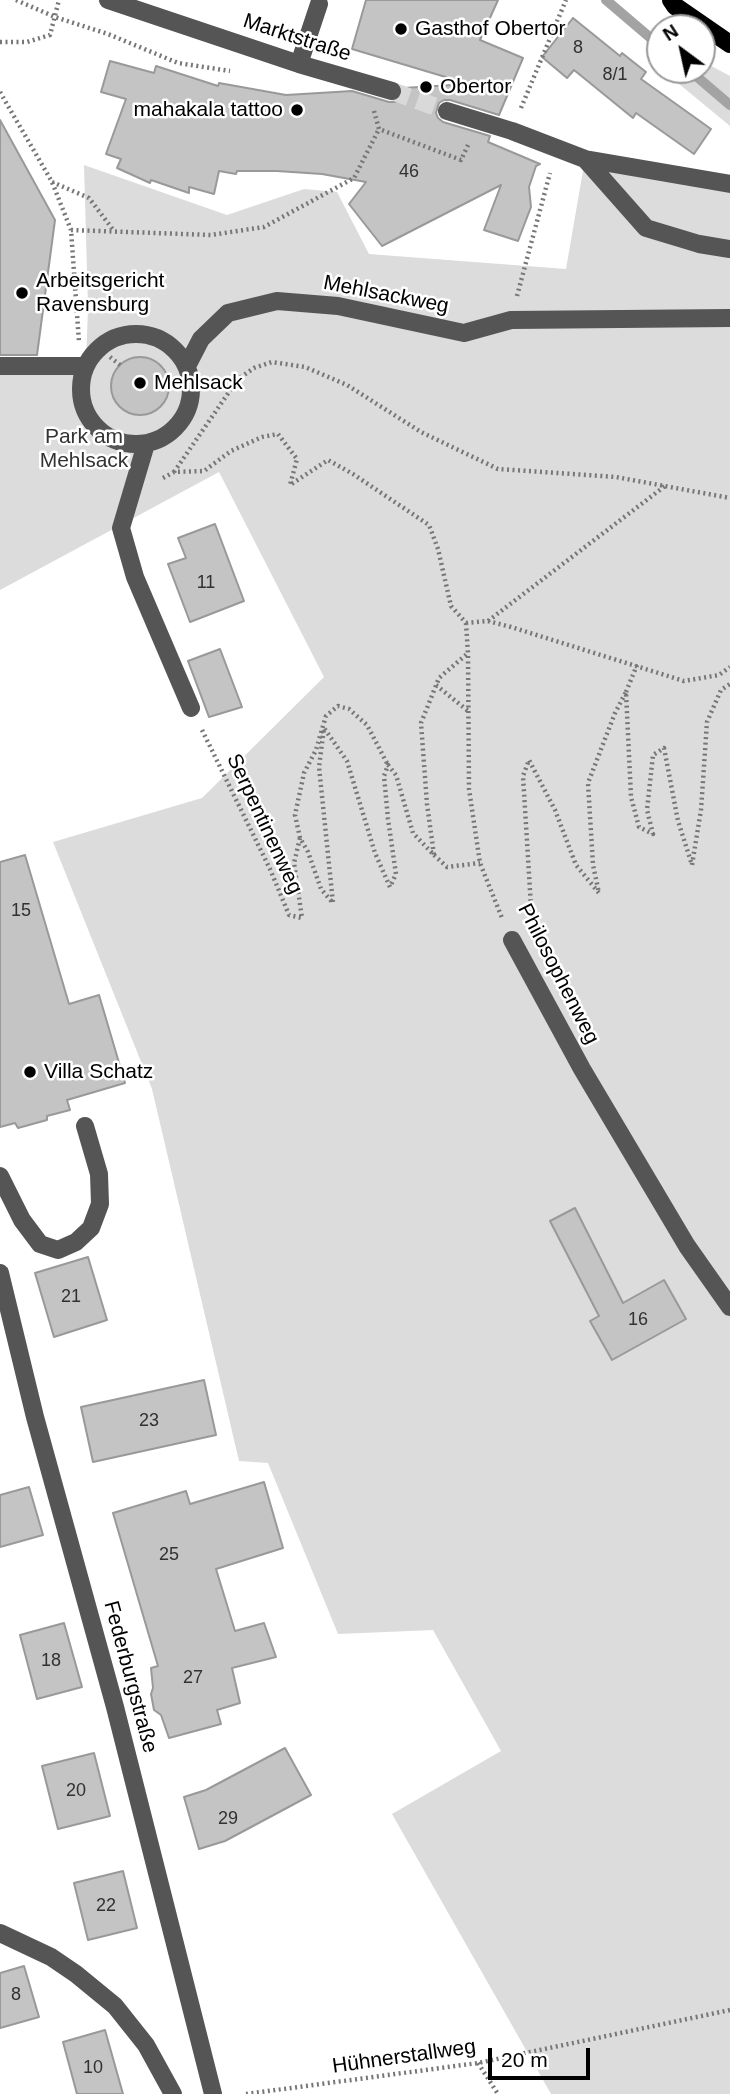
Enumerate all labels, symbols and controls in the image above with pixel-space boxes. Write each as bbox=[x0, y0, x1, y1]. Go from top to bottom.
street label: Marktstraße bbox=[240, 9, 354, 67]
north arrow bbox=[646, 14, 716, 84]
place label: Gasthof Obertor bbox=[415, 16, 566, 42]
text: N bbox=[659, 20, 682, 45]
marker: Gasthof Obertor bbox=[393, 21, 409, 37]
house number: 8 bbox=[573, 37, 583, 59]
house number: 8/1 bbox=[602, 64, 628, 86]
place label: Obertor bbox=[440, 74, 511, 100]
marker: Obertor bbox=[418, 79, 434, 95]
place label: mahakala tattoo bbox=[134, 97, 283, 123]
marker: mahakala tattoo bbox=[289, 102, 305, 118]
house number: 46 bbox=[399, 161, 419, 183]
place label: Arbeitsgericht Ravensburg bbox=[36, 268, 164, 318]
street label: Mehlsackweg bbox=[321, 270, 451, 320]
marker: Arbeitsgericht Ravensburg bbox=[14, 285, 30, 301]
place label: Mehlsack bbox=[154, 370, 243, 396]
marker: Mehlsack bbox=[132, 375, 148, 391]
park label: Park am Mehlsack bbox=[40, 424, 128, 474]
house number: 11 bbox=[197, 572, 215, 594]
street label: Serpentinenweg bbox=[221, 750, 307, 898]
house number: 15 bbox=[11, 900, 31, 922]
street label: Philosophenweg bbox=[512, 900, 604, 1048]
place label: Villa Schatz bbox=[44, 1059, 153, 1085]
marker: Villa Schatz bbox=[22, 1064, 38, 1080]
house number: 21 bbox=[61, 1286, 81, 1308]
house number: 16 bbox=[628, 1309, 648, 1331]
house number: 23 bbox=[139, 1410, 159, 1432]
house number: 25 bbox=[159, 1544, 179, 1566]
street label: Federburgstraße bbox=[98, 1598, 162, 1756]
house number: 18 bbox=[41, 1650, 61, 1672]
house number: 27 bbox=[183, 1667, 203, 1689]
house number: 20 bbox=[66, 1780, 86, 1802]
house number: 29 bbox=[218, 1808, 238, 1830]
house number: 22 bbox=[96, 1895, 116, 1917]
house number: 8 bbox=[11, 1984, 21, 2006]
street label: Hühnerstallweg bbox=[331, 2034, 477, 2080]
scale bar bbox=[492, 2035, 594, 2078]
text: 20 m bbox=[501, 2048, 548, 2071]
house number: 10 bbox=[83, 2057, 103, 2079]

